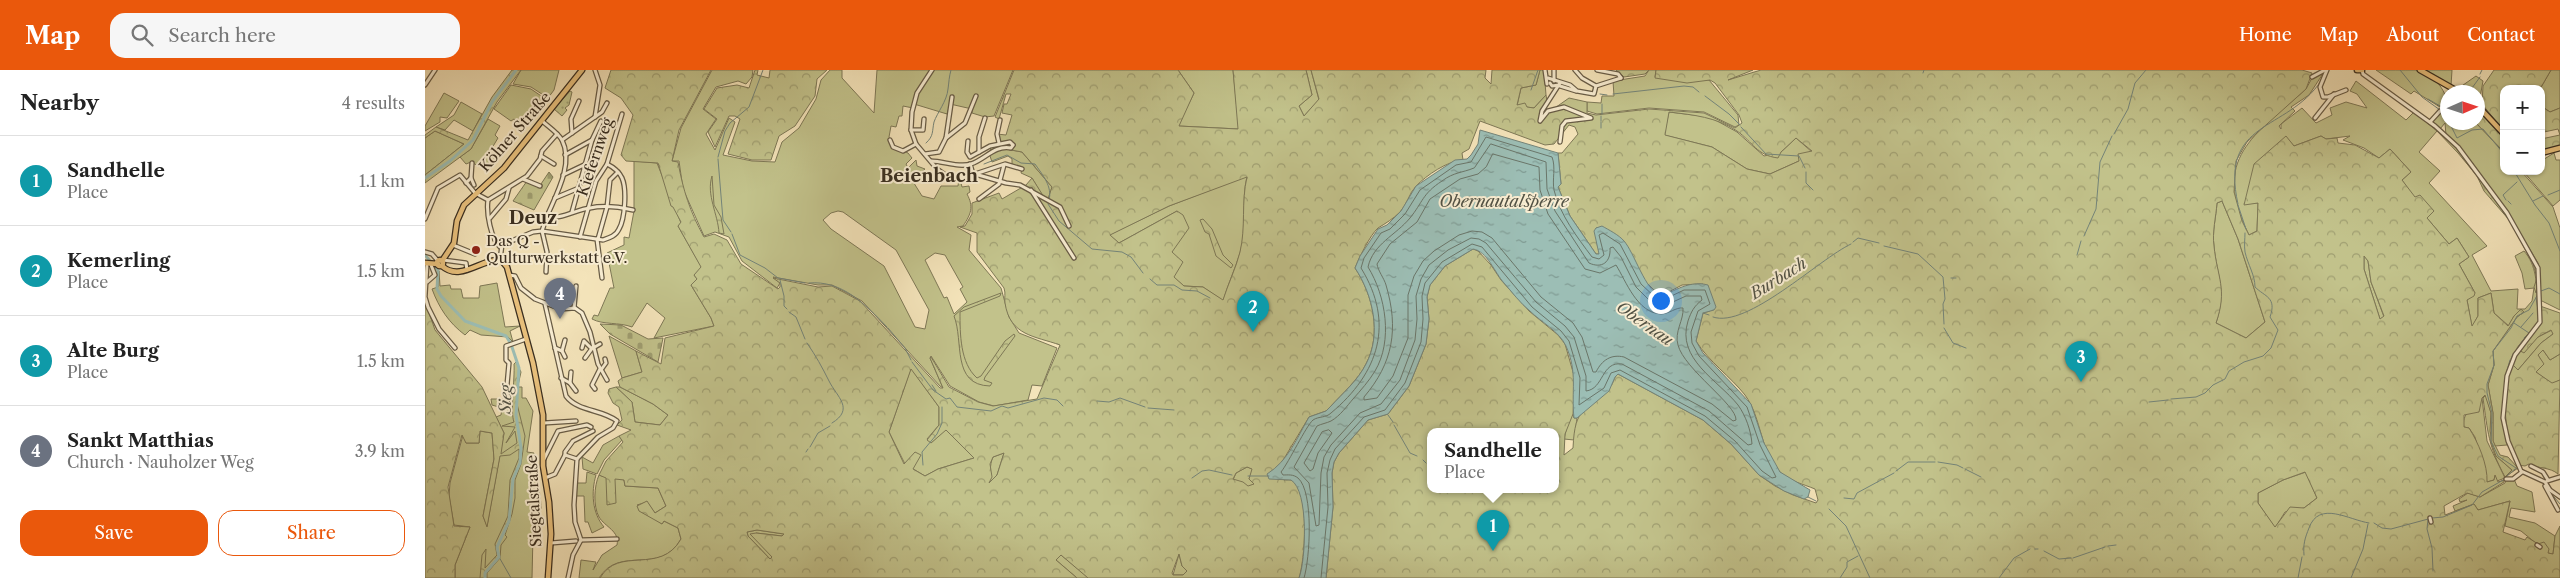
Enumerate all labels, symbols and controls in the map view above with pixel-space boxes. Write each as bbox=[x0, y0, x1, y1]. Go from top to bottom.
search box bbox=[110, 13, 460, 58]
text: Map bbox=[25, 21, 80, 50]
icon: search bbox=[128, 21, 156, 49]
text: Search here bbox=[168, 24, 276, 47]
text: Home bbox=[2239, 24, 2292, 46]
text: Map bbox=[2320, 24, 2358, 46]
text: About bbox=[2386, 24, 2439, 46]
text: Contact bbox=[2467, 24, 2535, 46]
north arrow bbox=[2440, 85, 2485, 130]
map controls bbox=[2500, 85, 2545, 175]
button: + bbox=[2500, 85, 2545, 130]
street label: Kölner Straße bbox=[475, 88, 555, 176]
text: Nearby bbox=[20, 90, 99, 115]
text: 4 results bbox=[342, 93, 405, 113]
street label: Kiefernweg bbox=[572, 115, 617, 199]
button: − bbox=[2500, 130, 2545, 175]
text: Sandhelle bbox=[67, 159, 165, 182]
district label: Beienbach bbox=[880, 165, 979, 187]
text: 1 bbox=[32, 171, 40, 191]
text: 1.1 km bbox=[359, 171, 405, 191]
text: Place bbox=[67, 182, 108, 202]
water label: Obernautalsperre bbox=[1439, 191, 1570, 211]
district label: Deuz bbox=[509, 207, 557, 229]
place label: Das Q - Qulturwerkstatt e.V. bbox=[486, 231, 628, 267]
marker: Das Q - Qulturwerkstatt e.V. bbox=[470, 244, 482, 256]
text: Kemerling bbox=[67, 249, 170, 272]
water label: Burbach bbox=[1744, 253, 1810, 304]
text: 2 bbox=[31, 261, 41, 281]
text: 1.5 km bbox=[357, 261, 405, 281]
text: Place bbox=[67, 272, 108, 292]
pin: 4 bbox=[544, 278, 576, 319]
your location bbox=[1648, 288, 1674, 314]
pin: 2 bbox=[1237, 291, 1269, 332]
water label: Obernau bbox=[1613, 296, 1678, 350]
text: Alte Burg bbox=[67, 339, 159, 362]
pin: 3 bbox=[2065, 341, 2097, 382]
text: 3 bbox=[31, 351, 41, 371]
text: 1.5 km bbox=[357, 351, 405, 371]
text: Place bbox=[67, 362, 108, 382]
water label: Sieg bbox=[494, 382, 516, 415]
popup bbox=[1427, 428, 1559, 493]
text: Sankt Matthias bbox=[67, 429, 214, 452]
text: Sandhelle bbox=[1444, 439, 1542, 462]
text: 4 bbox=[31, 441, 41, 461]
text: 3.9 km bbox=[355, 441, 405, 461]
text: Church · Nauholzer Weg bbox=[67, 452, 254, 472]
street label: Siegtalstraße bbox=[522, 454, 545, 548]
text: Place bbox=[1444, 462, 1485, 482]
button: Save bbox=[20, 510, 208, 556]
button: Share bbox=[218, 510, 405, 556]
pin: 1 bbox=[1477, 510, 1509, 551]

